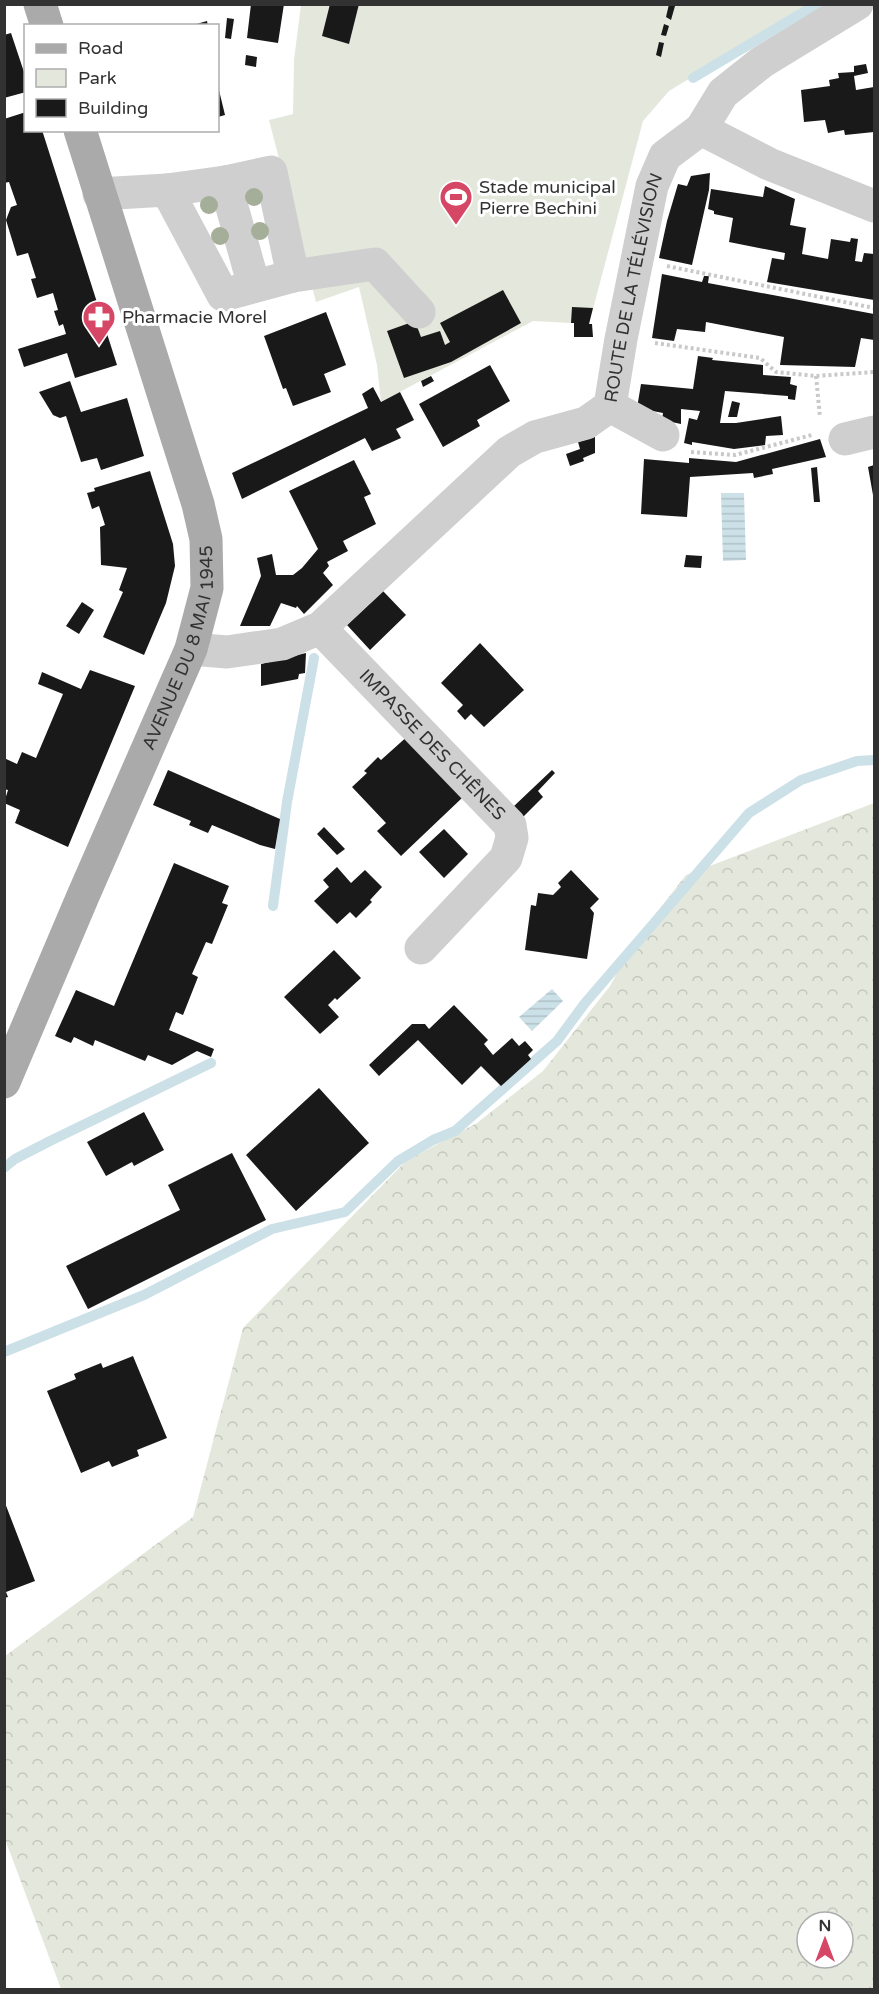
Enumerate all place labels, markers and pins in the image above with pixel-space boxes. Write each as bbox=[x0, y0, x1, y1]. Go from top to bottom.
place label: Stade municipal Pierre Bechini bbox=[479, 176, 616, 219]
sports icon: Stade municipal Pierre Bechini bbox=[438, 179, 474, 226]
pharmacy icon: Pharmacie Morel bbox=[81, 299, 117, 346]
place label: Pharmacie Morel bbox=[122, 306, 267, 328]

